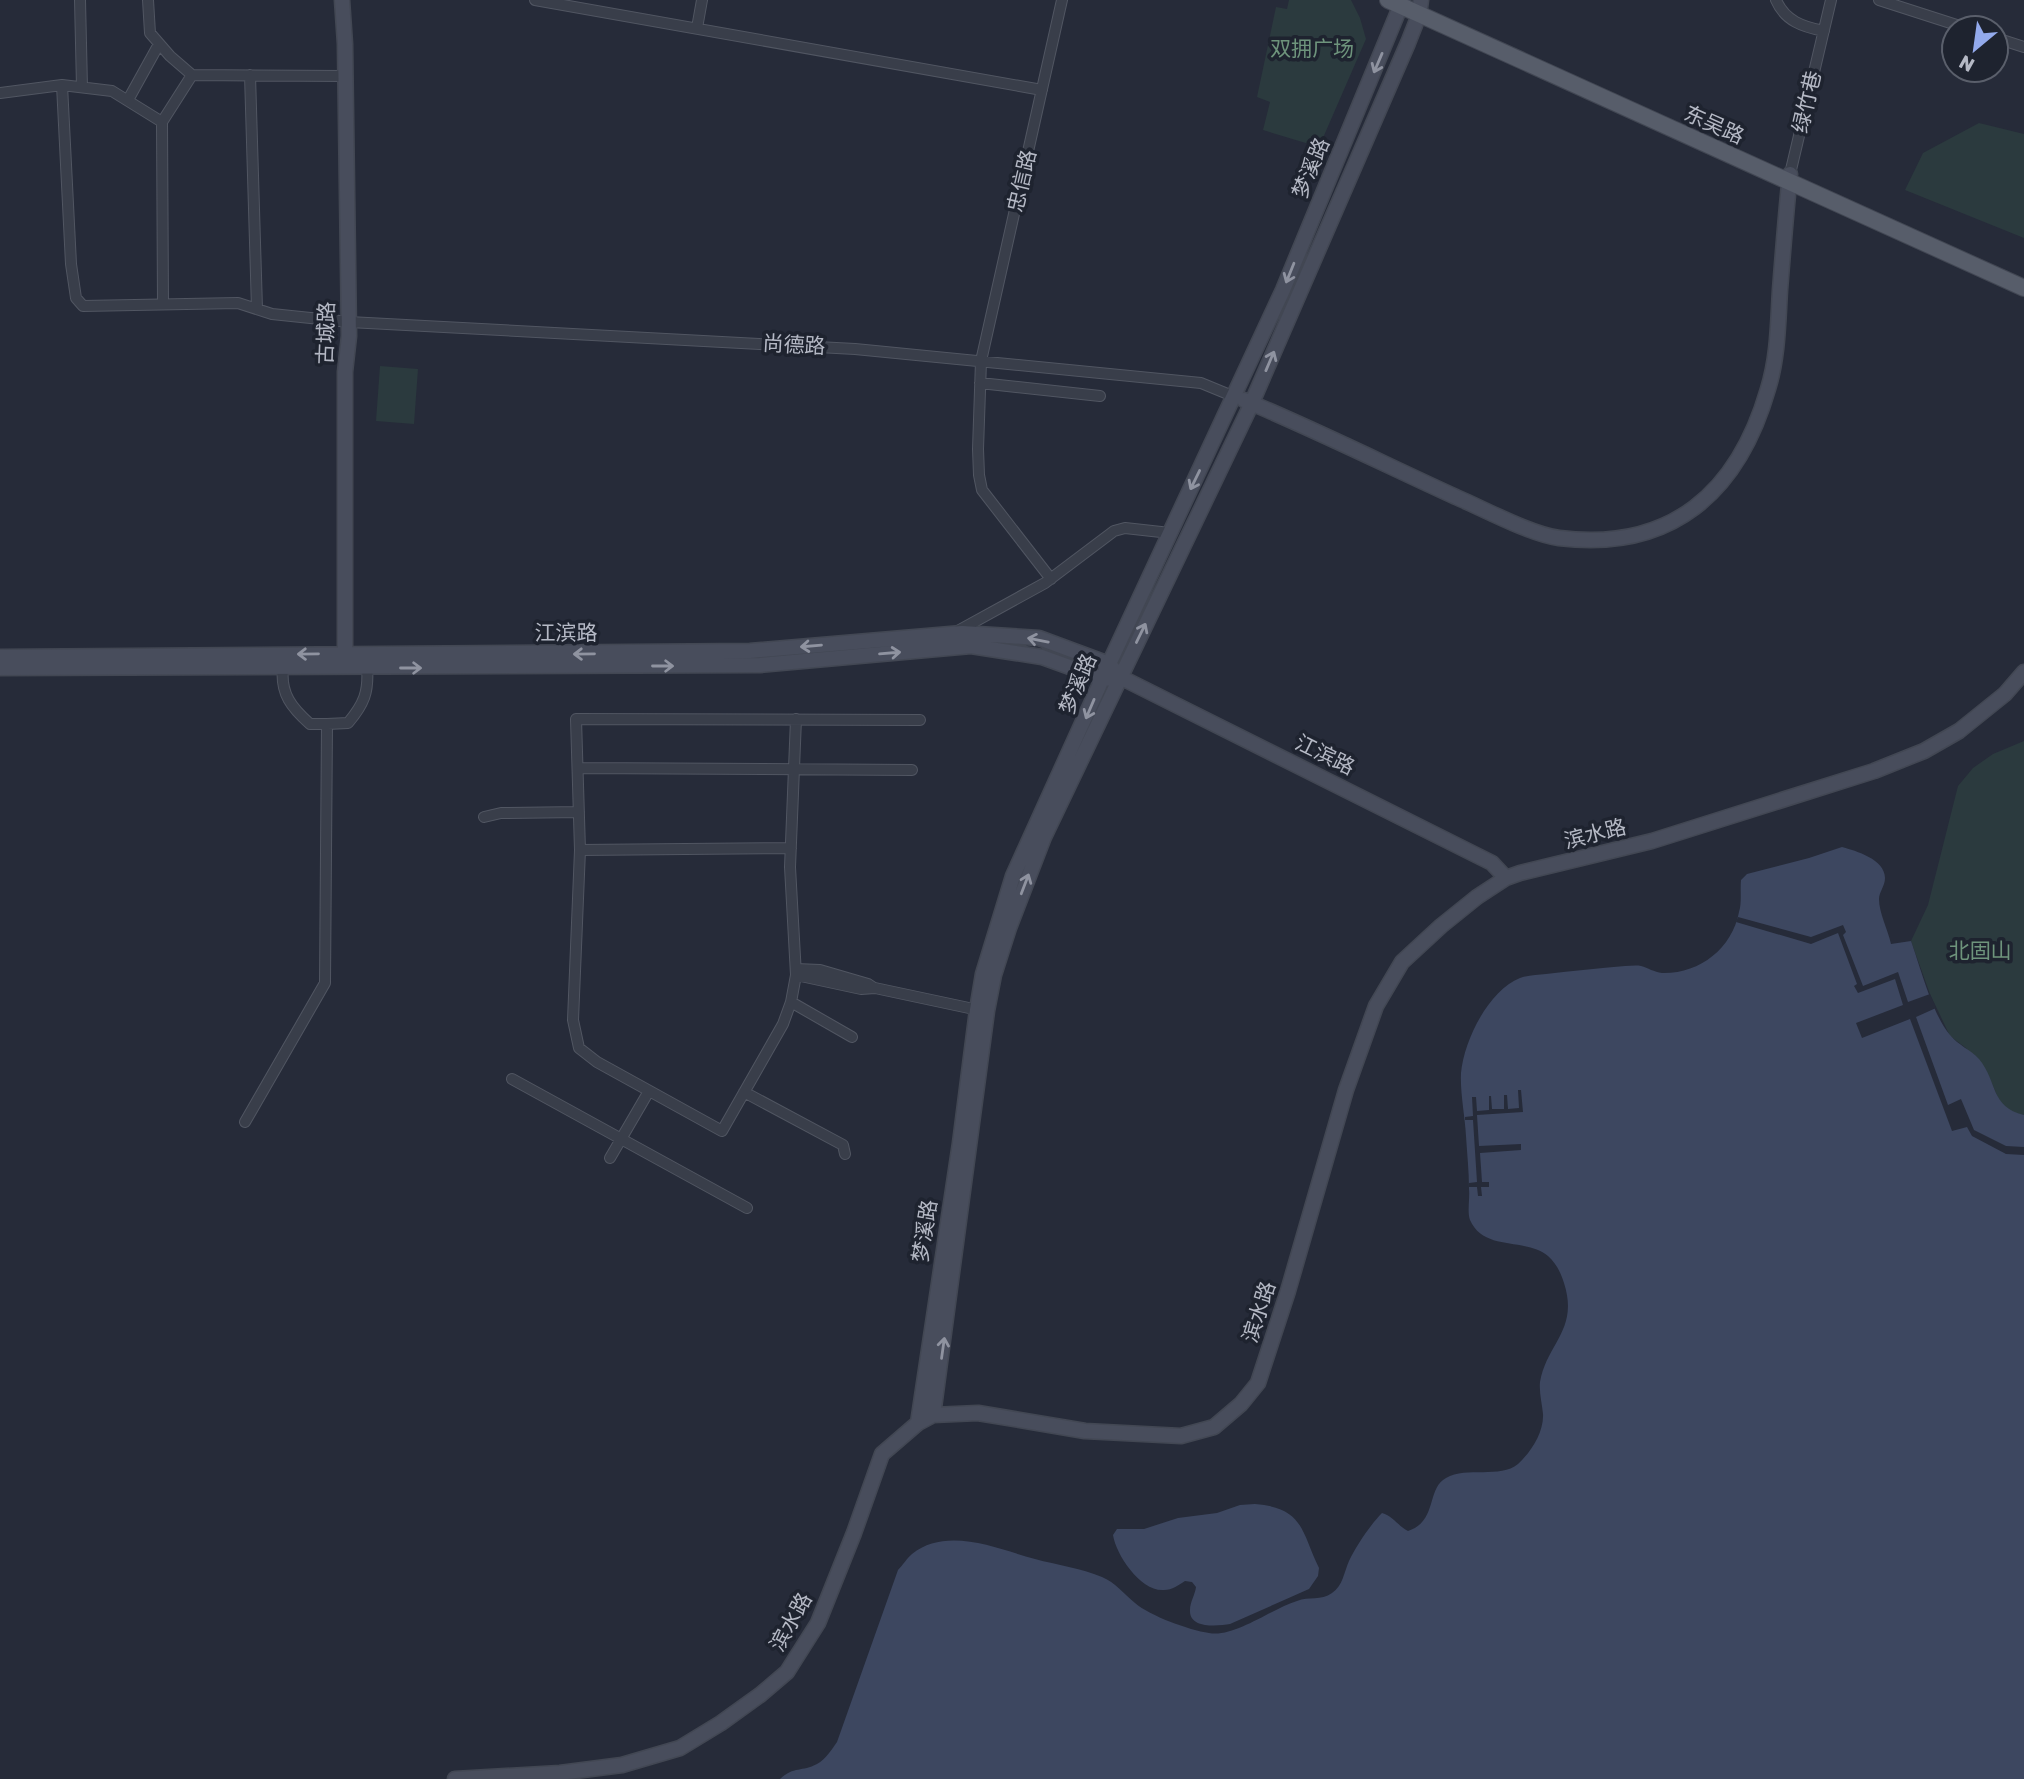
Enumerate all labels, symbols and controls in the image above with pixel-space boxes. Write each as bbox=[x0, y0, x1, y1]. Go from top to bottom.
north arrow bbox=[1940, 14, 2010, 84]
park label: 双拥广场 bbox=[1270, 36, 1354, 61]
text: N bbox=[1955, 50, 1979, 77]
one-way arrow bbox=[1371, 52, 1384, 74]
street label: 绿竹巷 bbox=[1787, 68, 1826, 135]
street label: 东吴路 bbox=[1680, 100, 1748, 149]
street label: 梦溪路 bbox=[1287, 134, 1334, 202]
street label: 忠信路 bbox=[1002, 147, 1041, 214]
one-way arrow bbox=[1283, 262, 1296, 284]
street label: 古城路 bbox=[312, 301, 339, 365]
street label: 尚德路 bbox=[762, 330, 826, 359]
one-way arrow bbox=[1264, 351, 1277, 372]
one-way arrow bbox=[1188, 469, 1201, 490]
street label: 江滨路 bbox=[535, 620, 598, 645]
one-way arrow bbox=[1135, 623, 1149, 644]
one-way arrow bbox=[1027, 632, 1050, 646]
one-way arrow bbox=[801, 640, 823, 653]
one-way arrow bbox=[296, 647, 319, 661]
one-way arrow bbox=[573, 647, 596, 660]
one-way arrow bbox=[878, 647, 901, 660]
street label: 梦溪路 bbox=[1054, 650, 1101, 718]
one-way arrow bbox=[651, 659, 674, 673]
one-way arrow bbox=[399, 661, 422, 675]
one-way arrow bbox=[1083, 698, 1096, 719]
street label: 江滨路 bbox=[1291, 730, 1359, 780]
street label: 滨水路 bbox=[1561, 814, 1628, 853]
one-way arrow bbox=[1020, 873, 1033, 895]
park label: 北固山 bbox=[1949, 938, 2012, 963]
street label: 梦溪路 bbox=[907, 1198, 942, 1264]
street label: 滨水路 bbox=[1237, 1278, 1280, 1346]
one-way arrow bbox=[936, 1337, 949, 1359]
street label: 滨水路 bbox=[764, 1588, 817, 1655]

